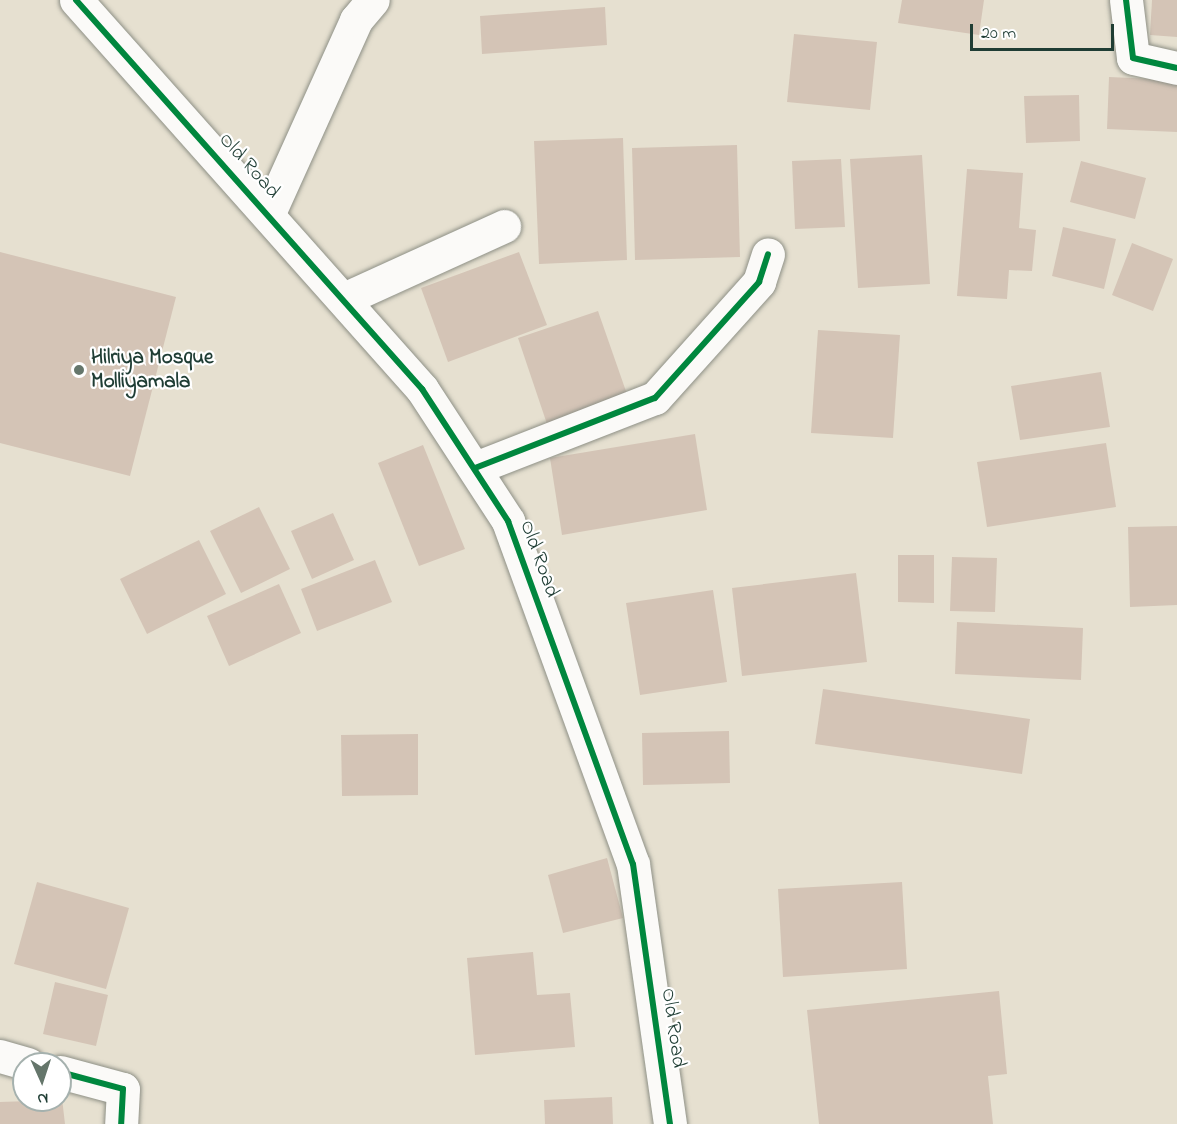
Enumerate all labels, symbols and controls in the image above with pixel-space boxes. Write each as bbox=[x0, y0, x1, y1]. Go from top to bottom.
scale bar bbox=[973, 12, 1117, 50]
text: 20 m bbox=[981, 21, 1016, 47]
street label: Old Road bbox=[213, 128, 285, 204]
place label: Hilriya Mosque Molliyamala bbox=[91, 345, 214, 395]
marker: Hilriya Mosque Molliyamala bbox=[72, 363, 86, 377]
street label: Old Road bbox=[513, 517, 565, 601]
street label: Old Road bbox=[655, 987, 691, 1069]
north arrow bbox=[12, 1052, 72, 1112]
text: N bbox=[37, 1086, 49, 1110]

